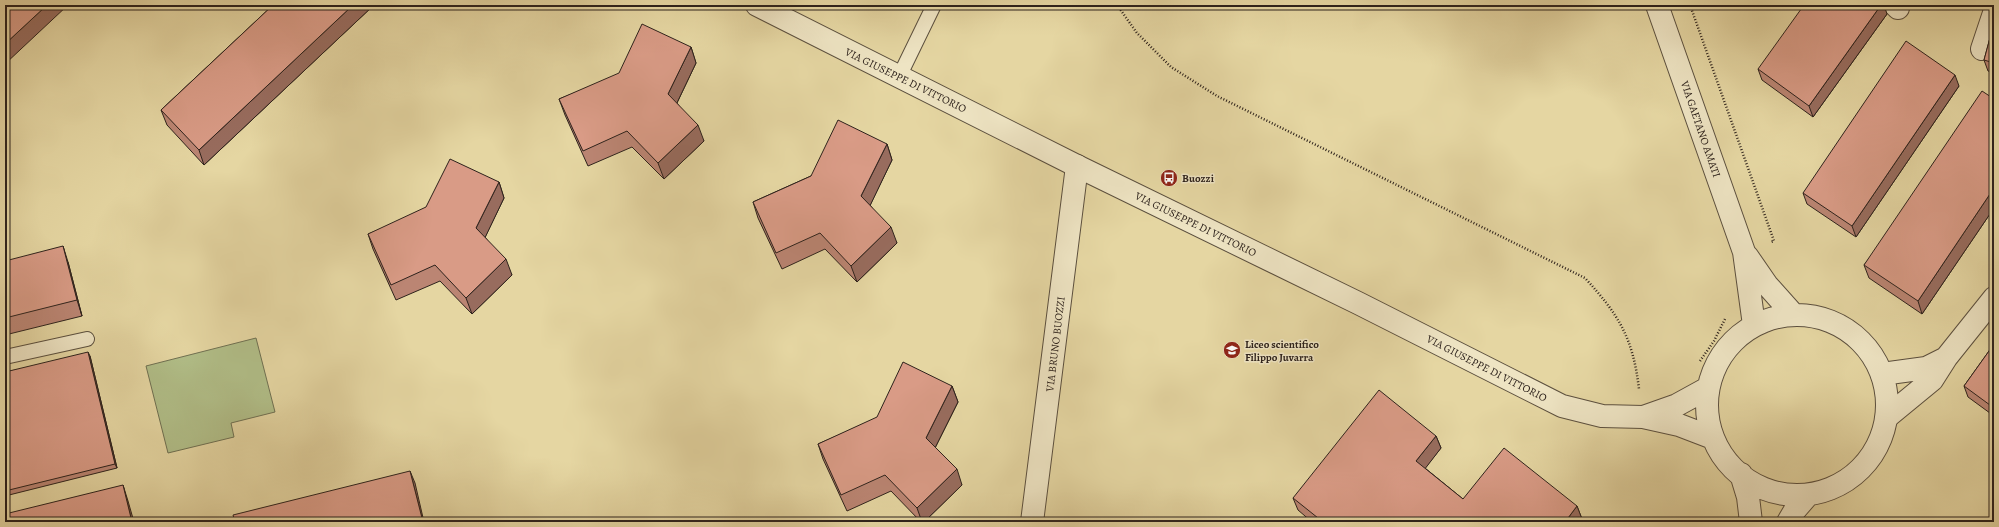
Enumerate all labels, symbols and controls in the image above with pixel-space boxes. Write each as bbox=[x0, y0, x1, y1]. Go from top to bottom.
street label: VIA GIUSEPPE DI VITTORIO bbox=[842, 44, 969, 117]
street label: VIA GAETANO AMATI bbox=[1677, 78, 1724, 179]
bus stop icon: Buozzi bbox=[1159, 168, 1179, 188]
place label: Buozzi bbox=[1182, 171, 1214, 186]
street label: VIA GIUSEPPE DI VITTORIO bbox=[1132, 188, 1259, 261]
street label: VIA BRUNO BUOZZI bbox=[1042, 296, 1069, 393]
street label: VIA GIUSEPPE DI VITTORIO bbox=[1423, 331, 1550, 406]
place label: Liceo scientifico Filippo Juvarra bbox=[1245, 337, 1319, 365]
school or university icon: Liceo scientifico Filippo Juvarra bbox=[1222, 340, 1242, 360]

